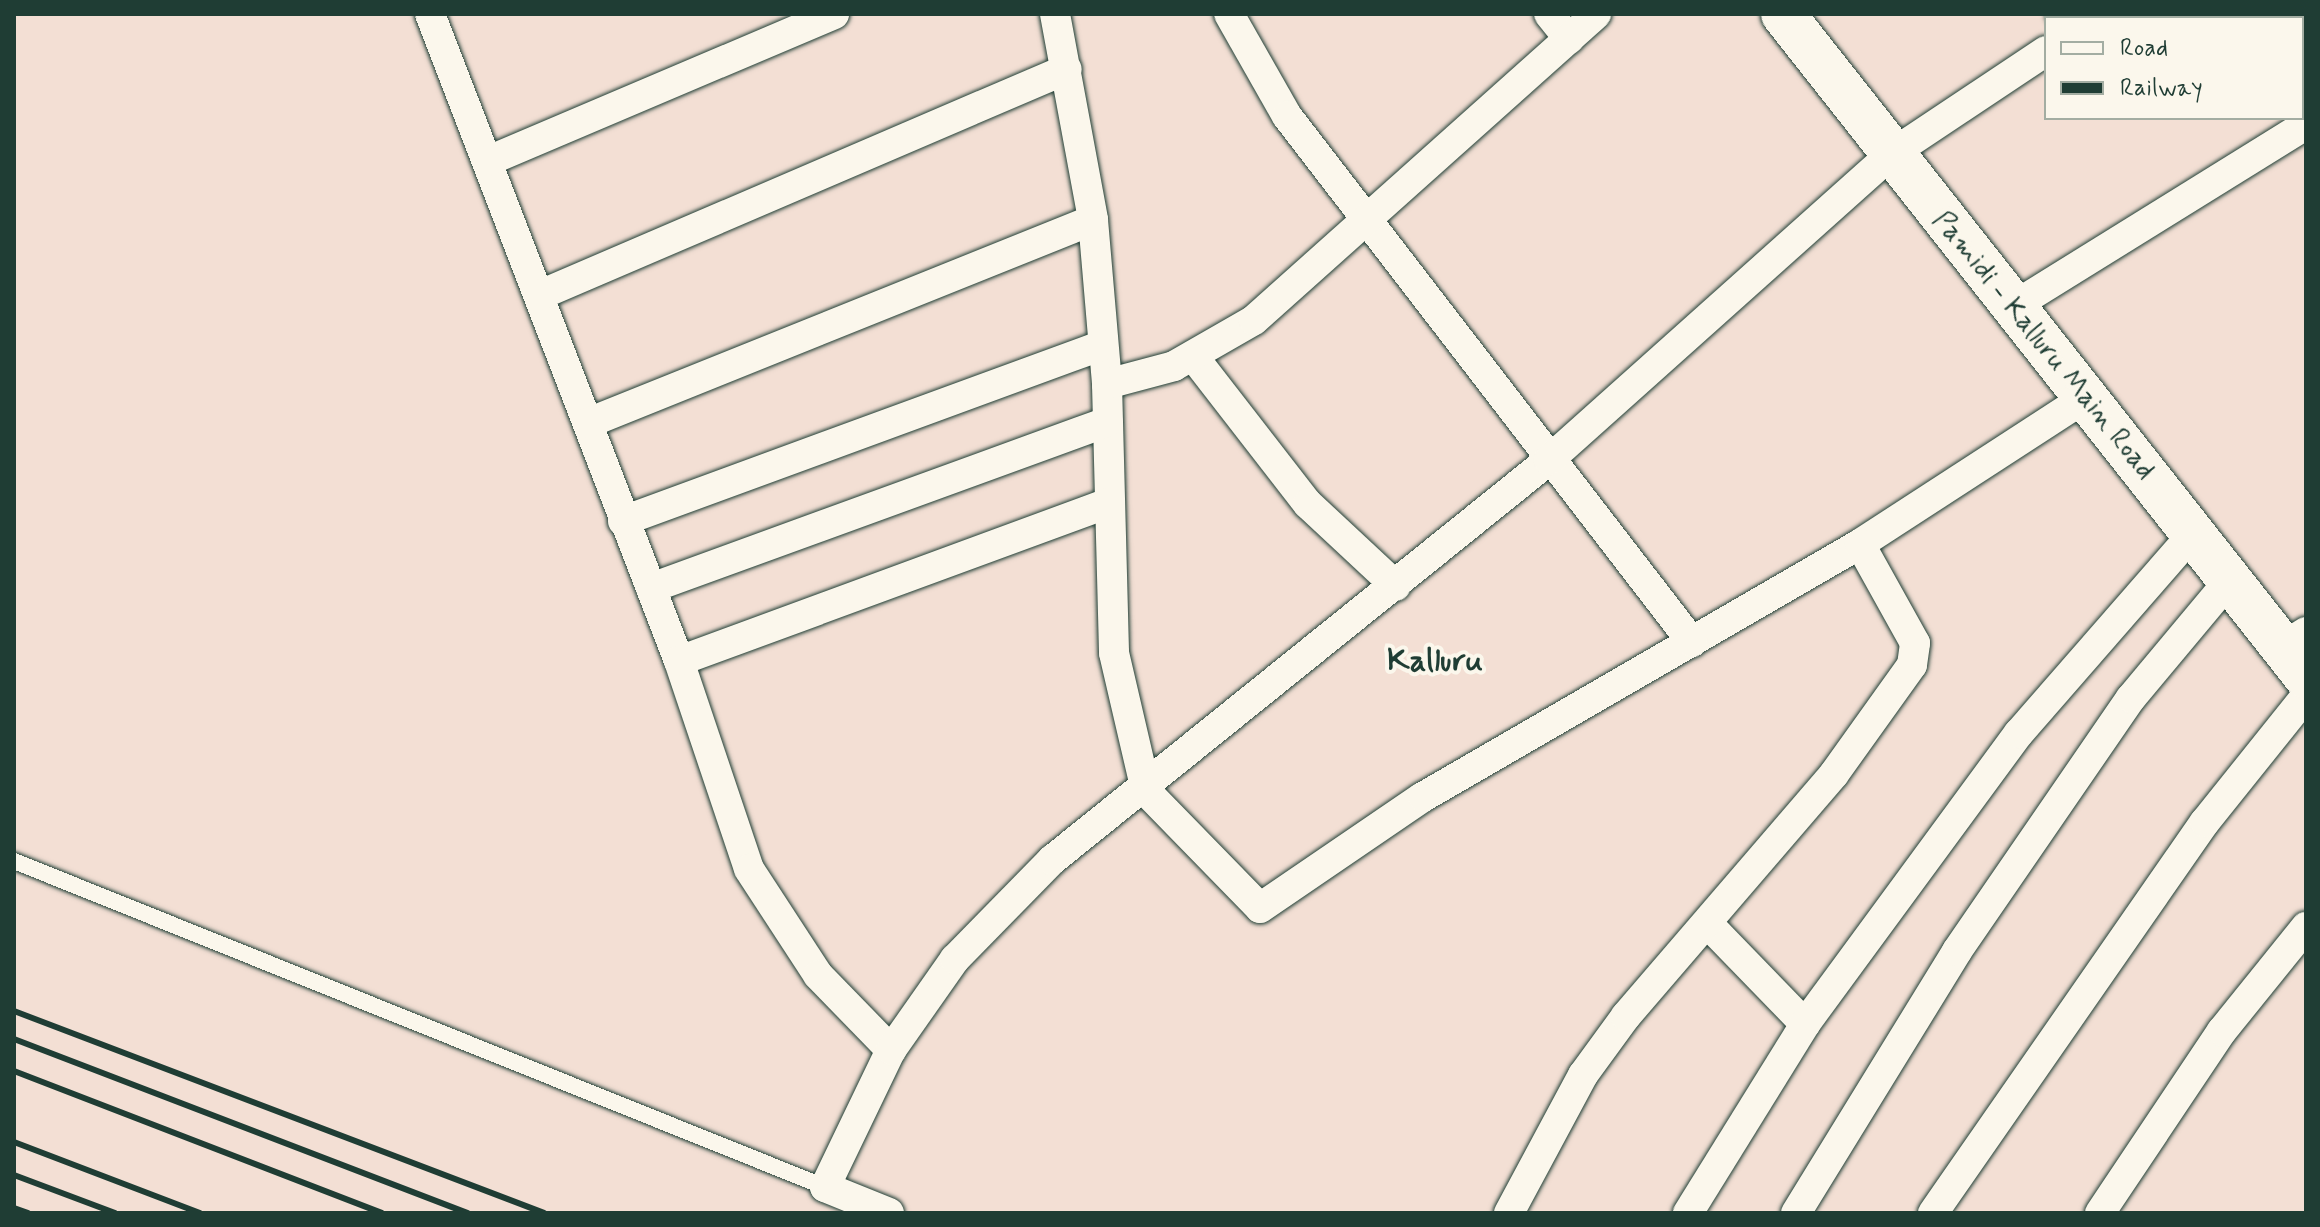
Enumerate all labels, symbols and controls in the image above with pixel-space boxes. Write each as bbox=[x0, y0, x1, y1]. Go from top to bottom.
legend bbox=[2044, 16, 2304, 120]
text: Road bbox=[2120, 33, 2168, 64]
text: Railway bbox=[2120, 73, 2203, 104]
street label: Pamidi - Kalluru Main Road bbox=[1927, 208, 2159, 484]
district label: Kalluru bbox=[1387, 642, 1483, 680]

